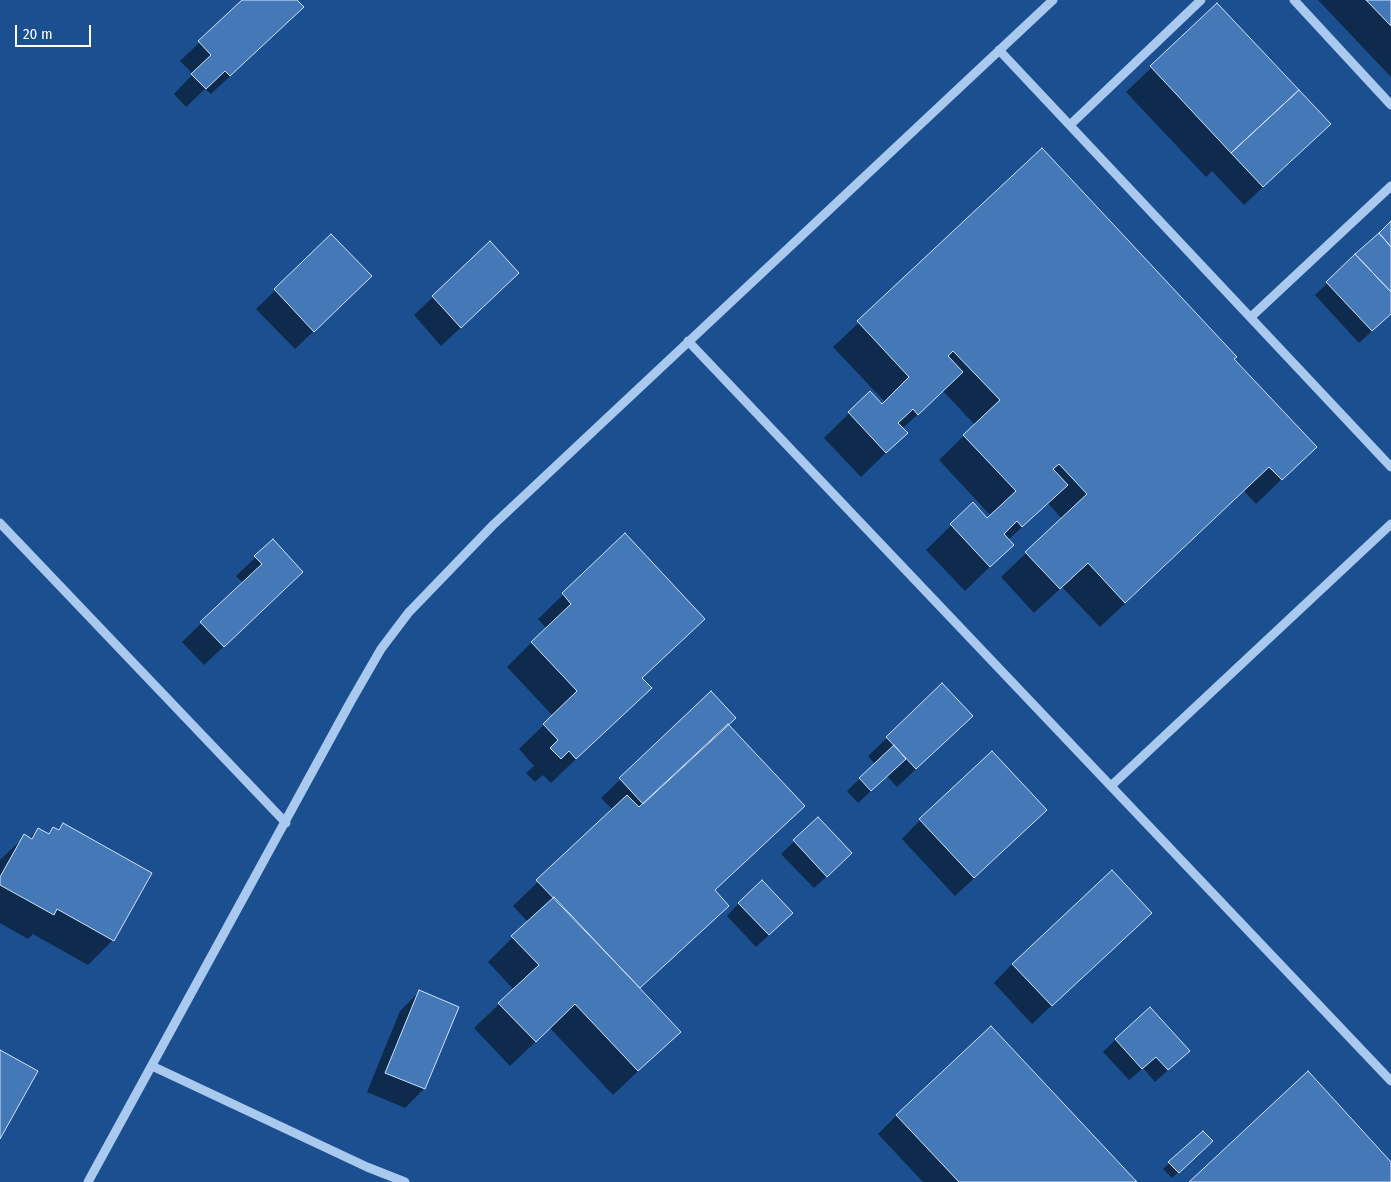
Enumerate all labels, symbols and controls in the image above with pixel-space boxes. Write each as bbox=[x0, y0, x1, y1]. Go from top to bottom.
scale bar bbox=[18, 15, 94, 47]
text: 20 m bbox=[23, 25, 53, 43]

